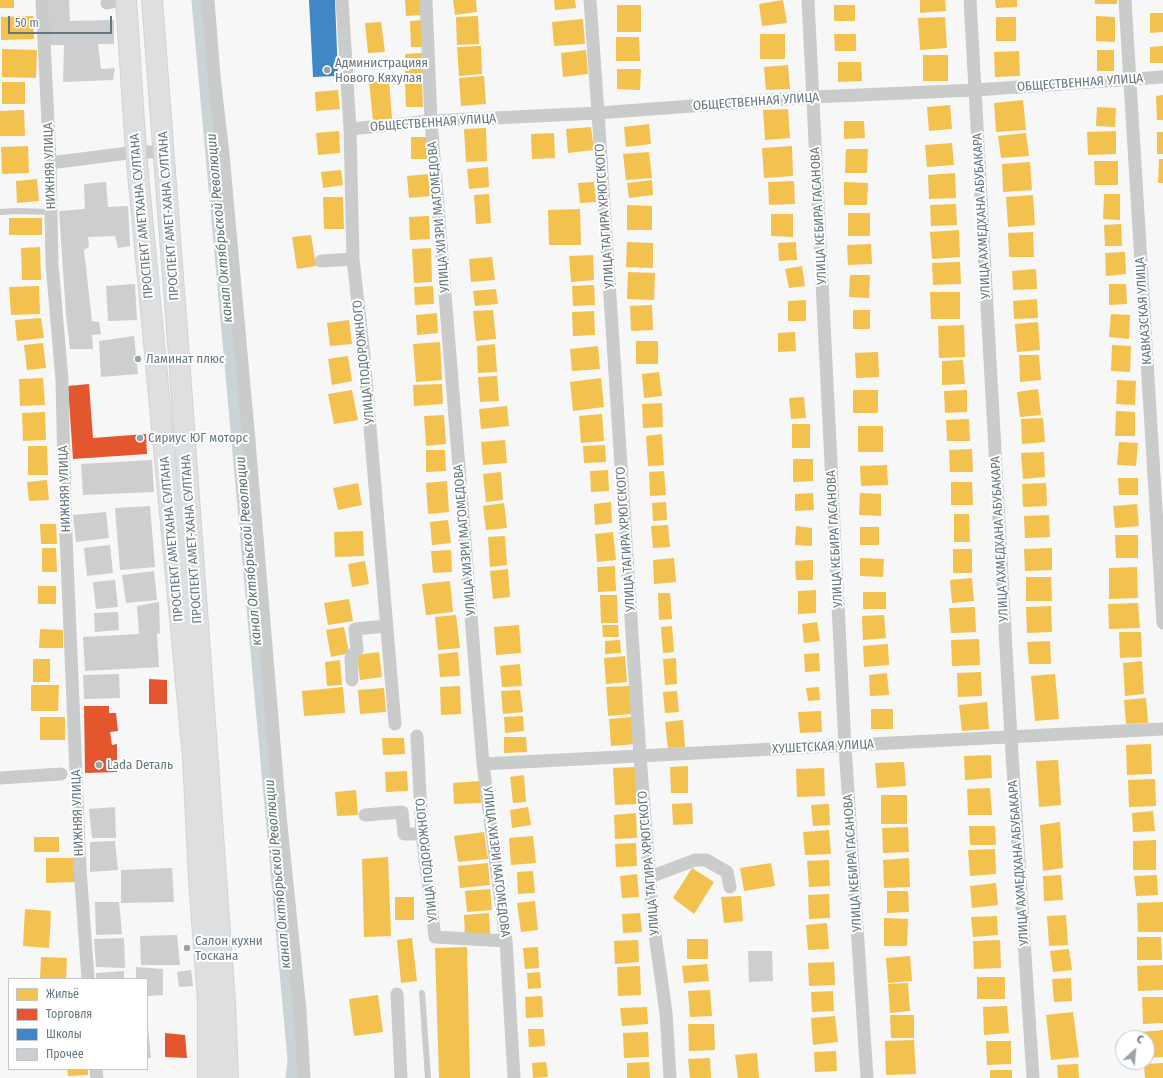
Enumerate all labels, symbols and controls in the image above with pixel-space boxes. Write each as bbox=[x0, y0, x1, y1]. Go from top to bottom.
scale bar bbox=[10, 8, 114, 34]
text: 50 m bbox=[15, 16, 39, 30]
place label: Администрацияя Нового Кяхулая bbox=[335, 55, 428, 86]
marker: Администрацияя Нового Кяхулая bbox=[322, 65, 332, 75]
street label: ОБЩЕСТВЕННАЯ УЛИЦА bbox=[1016, 71, 1144, 95]
street label: ОБЩЕСТВЕННАЯ УЛИЦА bbox=[692, 90, 820, 114]
street label: ОБЩЕСТВЕННАЯ УЛИЦА bbox=[369, 111, 497, 135]
street label: НИЖНЯЯ УЛИЦА bbox=[41, 122, 59, 210]
street label: ПРОСПЕКТ АМЕТ-ХАНА СУЛТАНА bbox=[155, 131, 183, 301]
street label: ПРОСПЕКТ АМЕТХАНА СУЛТАНА bbox=[127, 133, 157, 299]
water label: канал Октябрьской Революции bbox=[203, 133, 237, 323]
street label: УЛИЦА АХМЕДХАНА АБУБАКАРА bbox=[970, 133, 994, 299]
street label: УЛИЦА ХИЗРИ МАГОМЕДОВА bbox=[425, 141, 453, 293]
street label: УЛИЦА ТАГИРА ХРЮГСКОГО bbox=[592, 143, 618, 289]
street label: УЛИЦА КЕБИРА ГАСАНОВА bbox=[808, 147, 830, 285]
street label: КАВКАЗСКАЯ УЛИЦА bbox=[1132, 257, 1156, 365]
street label: УЛИЦА ПОДОРОЖНОГО bbox=[350, 299, 378, 425]
place label: Ламинат плюс bbox=[146, 351, 225, 367]
marker: Ламинат плюс bbox=[133, 354, 143, 364]
place label: Сириус ЮГ моторс bbox=[148, 430, 248, 446]
marker: Сириус ЮГ моторс bbox=[135, 433, 145, 443]
street label: НИЖНЯЯ УЛИЦА bbox=[56, 445, 74, 533]
street label: ПРОСПЕКТ АМЕТ-ХАНА СУЛТАНА bbox=[178, 454, 206, 624]
street label: ПРОСПЕКТ АМЕТХАНА СУЛТАНА bbox=[157, 456, 187, 622]
water label: канал Октябрьской Революции bbox=[232, 456, 266, 646]
street label: УЛИЦА АХМЕДХАНА АБУБАКАРА bbox=[988, 456, 1012, 622]
street label: УЛИЦА ХИЗРИ МАГОМЕДОВА bbox=[451, 464, 479, 616]
street label: УЛИЦА ТАГИРА ХРЮГСКОГО bbox=[613, 466, 639, 612]
street label: УЛИЦА КЕБИРА ГАСАНОВА bbox=[824, 470, 846, 608]
street label: ХУШЕТСКАЯ УЛИЦА bbox=[772, 737, 874, 757]
place label: Lada Dеталь bbox=[107, 757, 173, 773]
marker: Lada Dеталь bbox=[94, 760, 104, 770]
street label: НИЖНЯЯ УЛИЦА bbox=[69, 769, 87, 857]
water label: канал Октябрьской Революции bbox=[261, 779, 295, 969]
street label: УЛИЦА АХМЕДХАНА АБУБАКАРА bbox=[1005, 780, 1033, 946]
street label: УЛИЦА ХИЗРИ МАГОМЕДОВА bbox=[479, 786, 513, 938]
street label: УЛИЦА ТАГИРА ХРЮГСКОГО bbox=[635, 790, 663, 936]
street label: УЛИЦА КЕБИРА ГАСАНОВА bbox=[840, 794, 866, 932]
street label: УЛИЦА ПОДОРОЖНОГО bbox=[413, 797, 441, 923]
place label: Салон кухни Тоскана bbox=[195, 933, 263, 964]
marker: Салон кухни Тоскана bbox=[182, 943, 192, 953]
legend bbox=[8, 978, 148, 1070]
text: Жильё bbox=[46, 987, 79, 1001]
text: Торговля bbox=[46, 1007, 92, 1021]
text: Школы bbox=[46, 1027, 82, 1041]
north arrow bbox=[1115, 1030, 1155, 1070]
text: С bbox=[1135, 1033, 1145, 1047]
text: Прочее bbox=[46, 1047, 84, 1061]

